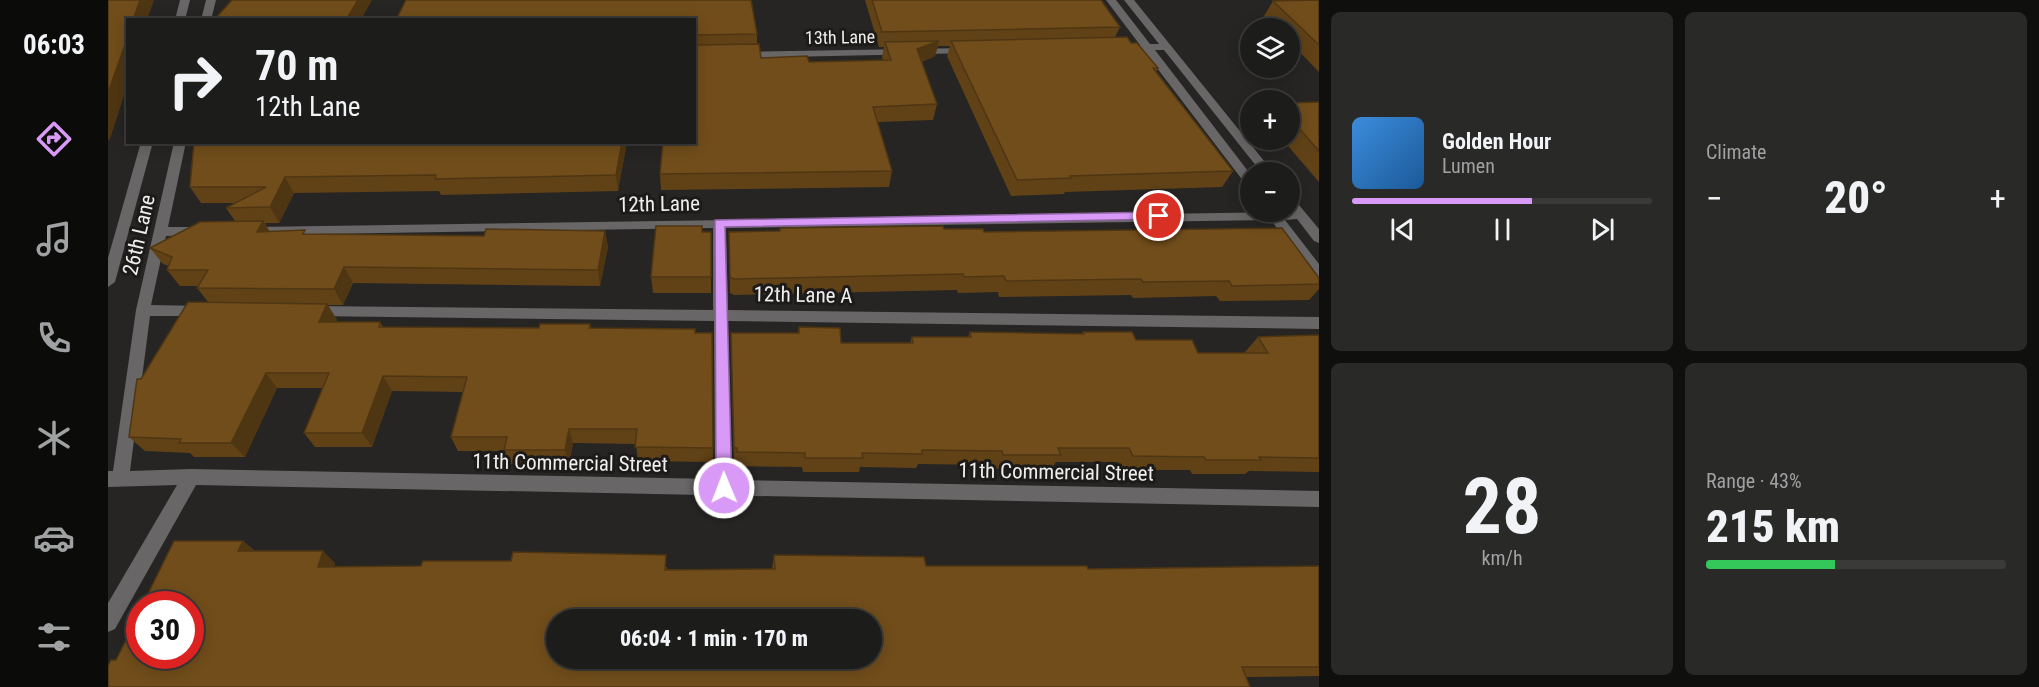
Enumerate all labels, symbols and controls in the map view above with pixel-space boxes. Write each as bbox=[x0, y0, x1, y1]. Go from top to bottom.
map controls bbox=[1240, 18, 1300, 222]
button: layers bbox=[1240, 18, 1300, 78]
street label: 13th Lane bbox=[805, 26, 875, 48]
text: 06:03 bbox=[23, 29, 85, 61]
text: 70 m bbox=[255, 41, 338, 90]
icon: right bbox=[156, 42, 234, 120]
button: + bbox=[1240, 90, 1300, 150]
text: 12th Lane bbox=[255, 91, 360, 123]
icon: directions bbox=[33, 118, 75, 160]
text: Golden Hour bbox=[1442, 129, 1551, 154]
text: Climate bbox=[1706, 140, 1766, 164]
text: Lumen bbox=[1442, 154, 1495, 178]
button: − bbox=[1240, 162, 1300, 222]
text: 20° bbox=[1824, 171, 1888, 224]
text: − bbox=[1706, 179, 1723, 218]
text: + bbox=[1990, 179, 2006, 218]
pin bbox=[1133, 190, 1184, 241]
street label: 12th Lane bbox=[618, 191, 700, 217]
street label: 26th Lane bbox=[118, 192, 160, 278]
icon: arrive bbox=[1142, 199, 1175, 232]
icon: previous bbox=[1386, 213, 1419, 246]
icon: pause bbox=[1486, 213, 1519, 246]
icon: next bbox=[1586, 213, 1619, 246]
icon: music bbox=[33, 218, 75, 260]
street label: 12th Lane A bbox=[753, 282, 853, 308]
icon: phone bbox=[33, 317, 75, 359]
icon: climate bbox=[33, 417, 75, 459]
street label: 11th Commercial Street bbox=[472, 449, 668, 477]
position arrow bbox=[692, 456, 756, 520]
street label: 11th Commercial Street bbox=[958, 458, 1154, 486]
text: 28 bbox=[1463, 461, 1541, 552]
text: Range · 43% bbox=[1706, 469, 1802, 493]
text: 215 km bbox=[1706, 500, 1840, 553]
icon: car bbox=[33, 517, 75, 559]
text: km/h bbox=[1481, 546, 1523, 570]
speed limit sign: 30 bbox=[126, 591, 204, 669]
icon: filters bbox=[33, 616, 75, 658]
text: 06:04 · 1 min · 170 m bbox=[620, 626, 808, 651]

